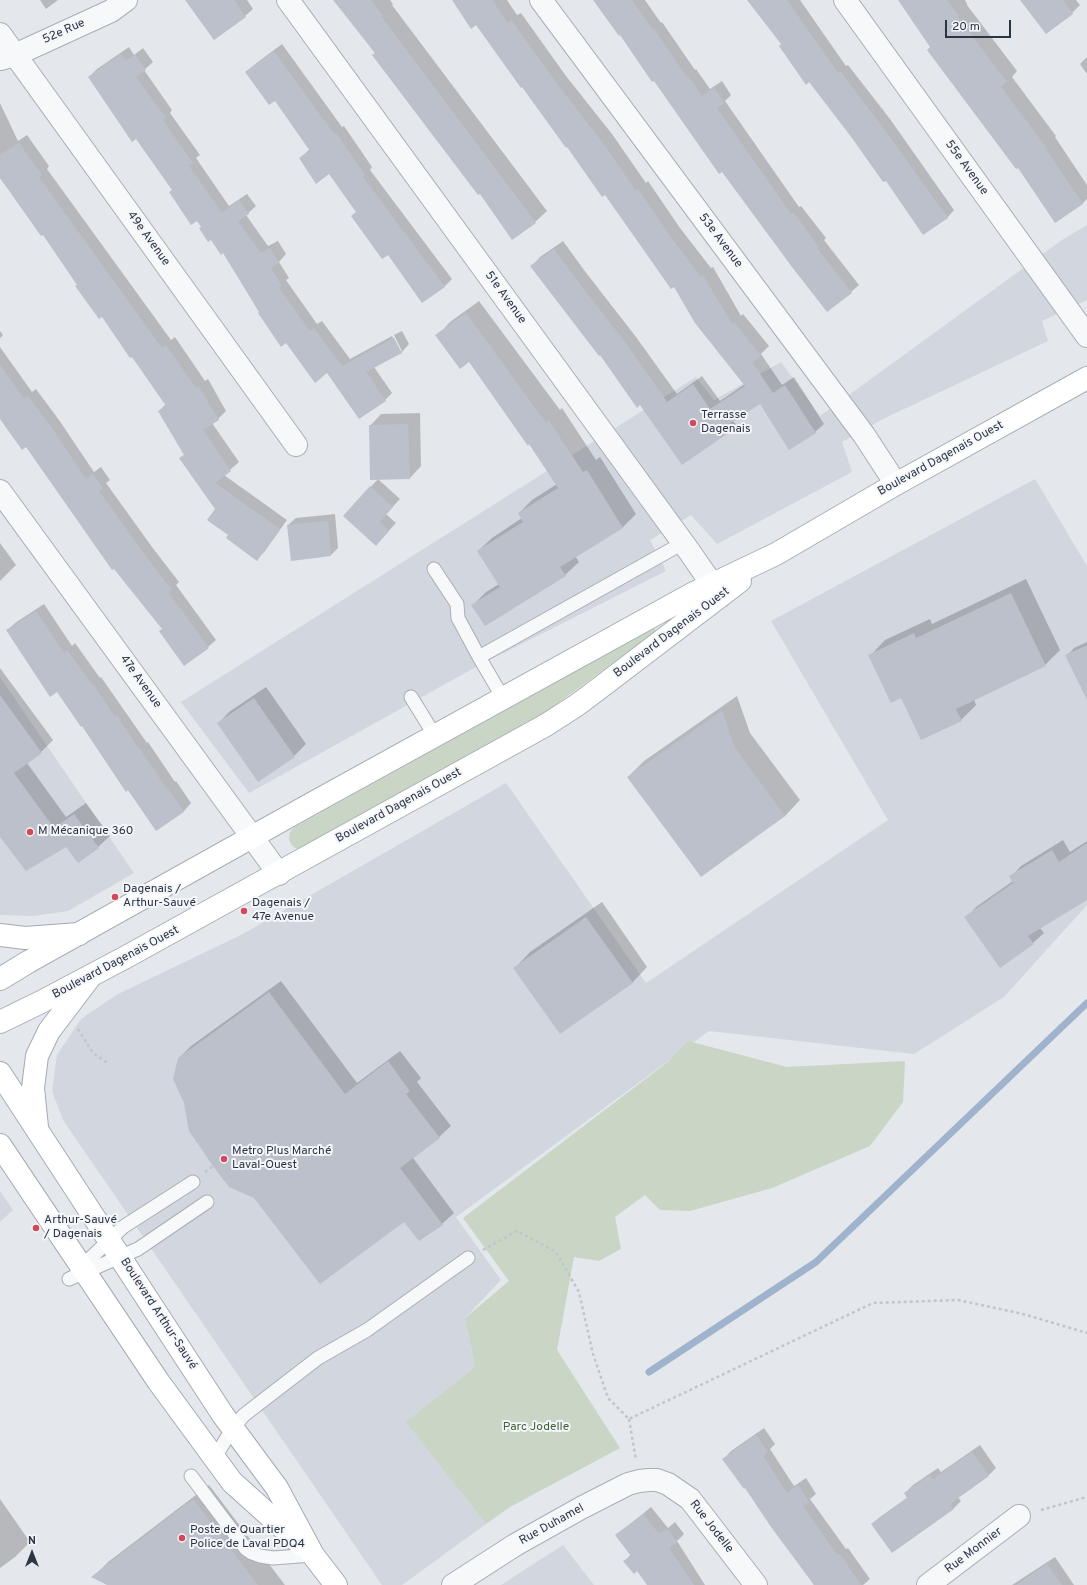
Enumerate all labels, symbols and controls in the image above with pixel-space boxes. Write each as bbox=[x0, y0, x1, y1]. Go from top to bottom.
scale bar bbox=[947, 12, 1013, 38]
street label: 52e Rue bbox=[41, 16, 87, 48]
text: 20 m bbox=[952, 19, 980, 35]
street label: 55e Avenue bbox=[941, 138, 991, 198]
street label: 49e Avenue bbox=[123, 209, 173, 269]
street label: 53e Avenue bbox=[695, 211, 745, 271]
street label: 51e Avenue bbox=[481, 269, 529, 327]
place label: Terrasse Dagenais bbox=[701, 409, 751, 437]
marker: Terrasse Dagenais bbox=[688, 418, 698, 428]
street label: Boulevard Dagenais Ouest bbox=[876, 418, 1006, 500]
street label: Boulevard Dagenais Ouest bbox=[611, 585, 733, 681]
street label: 47e Avenue bbox=[116, 653, 164, 711]
street label: Boulevard Dagenais Ouest bbox=[334, 765, 464, 847]
place label: M Mécanique 360 bbox=[38, 825, 134, 839]
marker: M Mécanique 360 bbox=[25, 827, 35, 837]
place label: Dagenais / Arthur-Sauvé bbox=[123, 883, 196, 911]
marker: Dagenais / Arthur-Sauvé bbox=[110, 892, 120, 902]
place label: Dagenais / 47e Avenue bbox=[252, 897, 314, 925]
marker: Dagenais / 47e Avenue bbox=[239, 906, 249, 916]
street label: Boulevard Dagenais Ouest bbox=[50, 923, 182, 1003]
place label: Metro Plus Marché Laval-Ouest bbox=[232, 1145, 331, 1173]
marker: Metro Plus Marché Laval-Ouest bbox=[219, 1154, 229, 1164]
place label: Arthur-Sauvé / Dagenais bbox=[44, 1214, 117, 1242]
marker: Arthur-Sauvé / Dagenais bbox=[31, 1223, 41, 1233]
street label: Boulevard Arthur-Sauvé bbox=[117, 1256, 199, 1372]
park label: Parc Jodelle bbox=[503, 1421, 569, 1435]
street label: Rue Jodelle bbox=[686, 1498, 736, 1556]
street label: Rue Duhamel bbox=[517, 1501, 587, 1549]
place label: Poste de Quartier Police de Laval PDQ4 bbox=[190, 1524, 305, 1552]
street label: Rue Monnier bbox=[942, 1525, 1006, 1577]
north arrow bbox=[12, 1533, 52, 1573]
marker: Poste de Quartier Police de Laval PDQ4 bbox=[177, 1533, 187, 1543]
text: N bbox=[28, 1534, 36, 1548]

